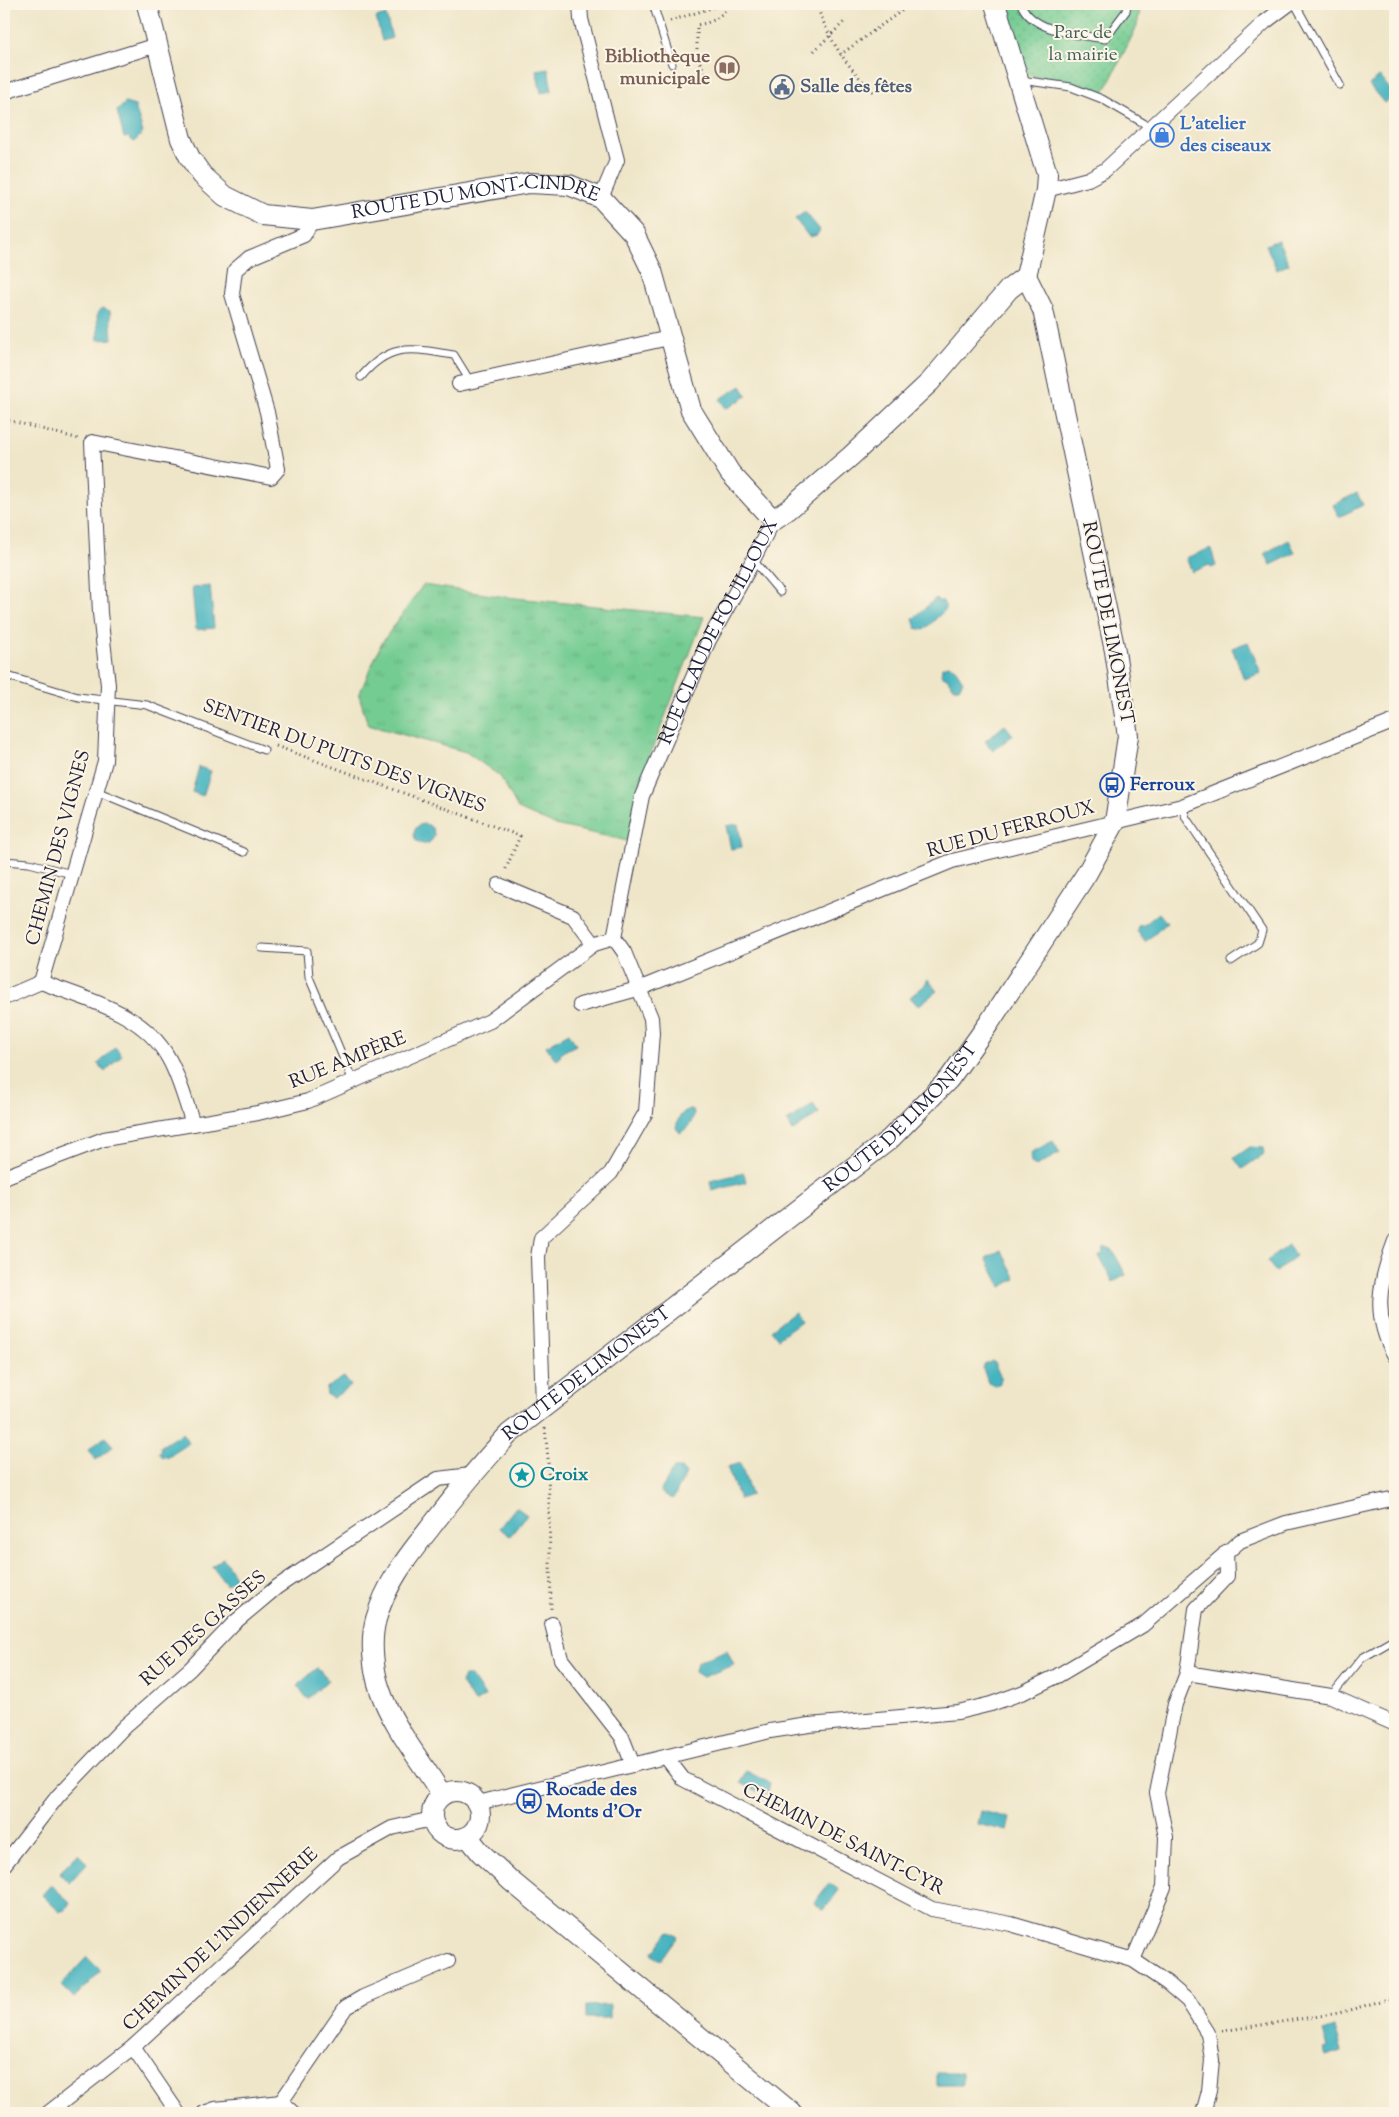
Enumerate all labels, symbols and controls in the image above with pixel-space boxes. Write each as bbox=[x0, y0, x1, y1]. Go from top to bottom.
park label: Parc de la mairie bbox=[1048, 20, 1118, 69]
place label: Bibliothèque municipale bbox=[605, 44, 710, 93]
library icon: Bibliothèque municipale bbox=[714, 55, 740, 81]
public building icon: Salle des fêtes bbox=[769, 74, 795, 100]
place label: Salle des fêtes bbox=[800, 74, 913, 101]
place label: L'atelier des ciseaux bbox=[1180, 111, 1272, 160]
shop icon: L'atelier des ciseaux bbox=[1149, 122, 1175, 148]
street label: ROUTE DU MONT-CINDRE bbox=[349, 169, 604, 227]
street label: RUE CLAUDE FOUILLOUX bbox=[652, 514, 785, 749]
street label: ROUTE DE LIMONEST bbox=[1074, 519, 1140, 727]
street label: SENTIER DU PUITS DES VIGNES bbox=[199, 693, 489, 821]
street label: CHEMIN DES VIGNES bbox=[20, 747, 98, 949]
bus stop icon: Ferroux bbox=[1099, 772, 1125, 798]
place label: Ferroux bbox=[1130, 772, 1196, 799]
street label: RUE DU FERROUX bbox=[924, 795, 1098, 865]
street label: RUE AMPÈRE bbox=[286, 1025, 411, 1097]
street label: ROUTE DE LIMONEST bbox=[818, 1037, 984, 1199]
street label: ROUTE DE LIMONEST bbox=[497, 1300, 677, 1448]
place icon: Croix bbox=[509, 1462, 535, 1488]
place label: Croix bbox=[540, 1462, 589, 1489]
street label: RUE DES GASSES bbox=[135, 1565, 273, 1693]
place label: Rocade des Monts d'Or bbox=[546, 1777, 642, 1826]
street label: CHEMIN DE SAINT-CYR bbox=[737, 1777, 949, 1903]
bus stop icon: Rocade des Monts d'Or bbox=[516, 1788, 542, 1814]
street label: CHEMIN DE L'INDIENNERIE bbox=[117, 1842, 325, 2038]

